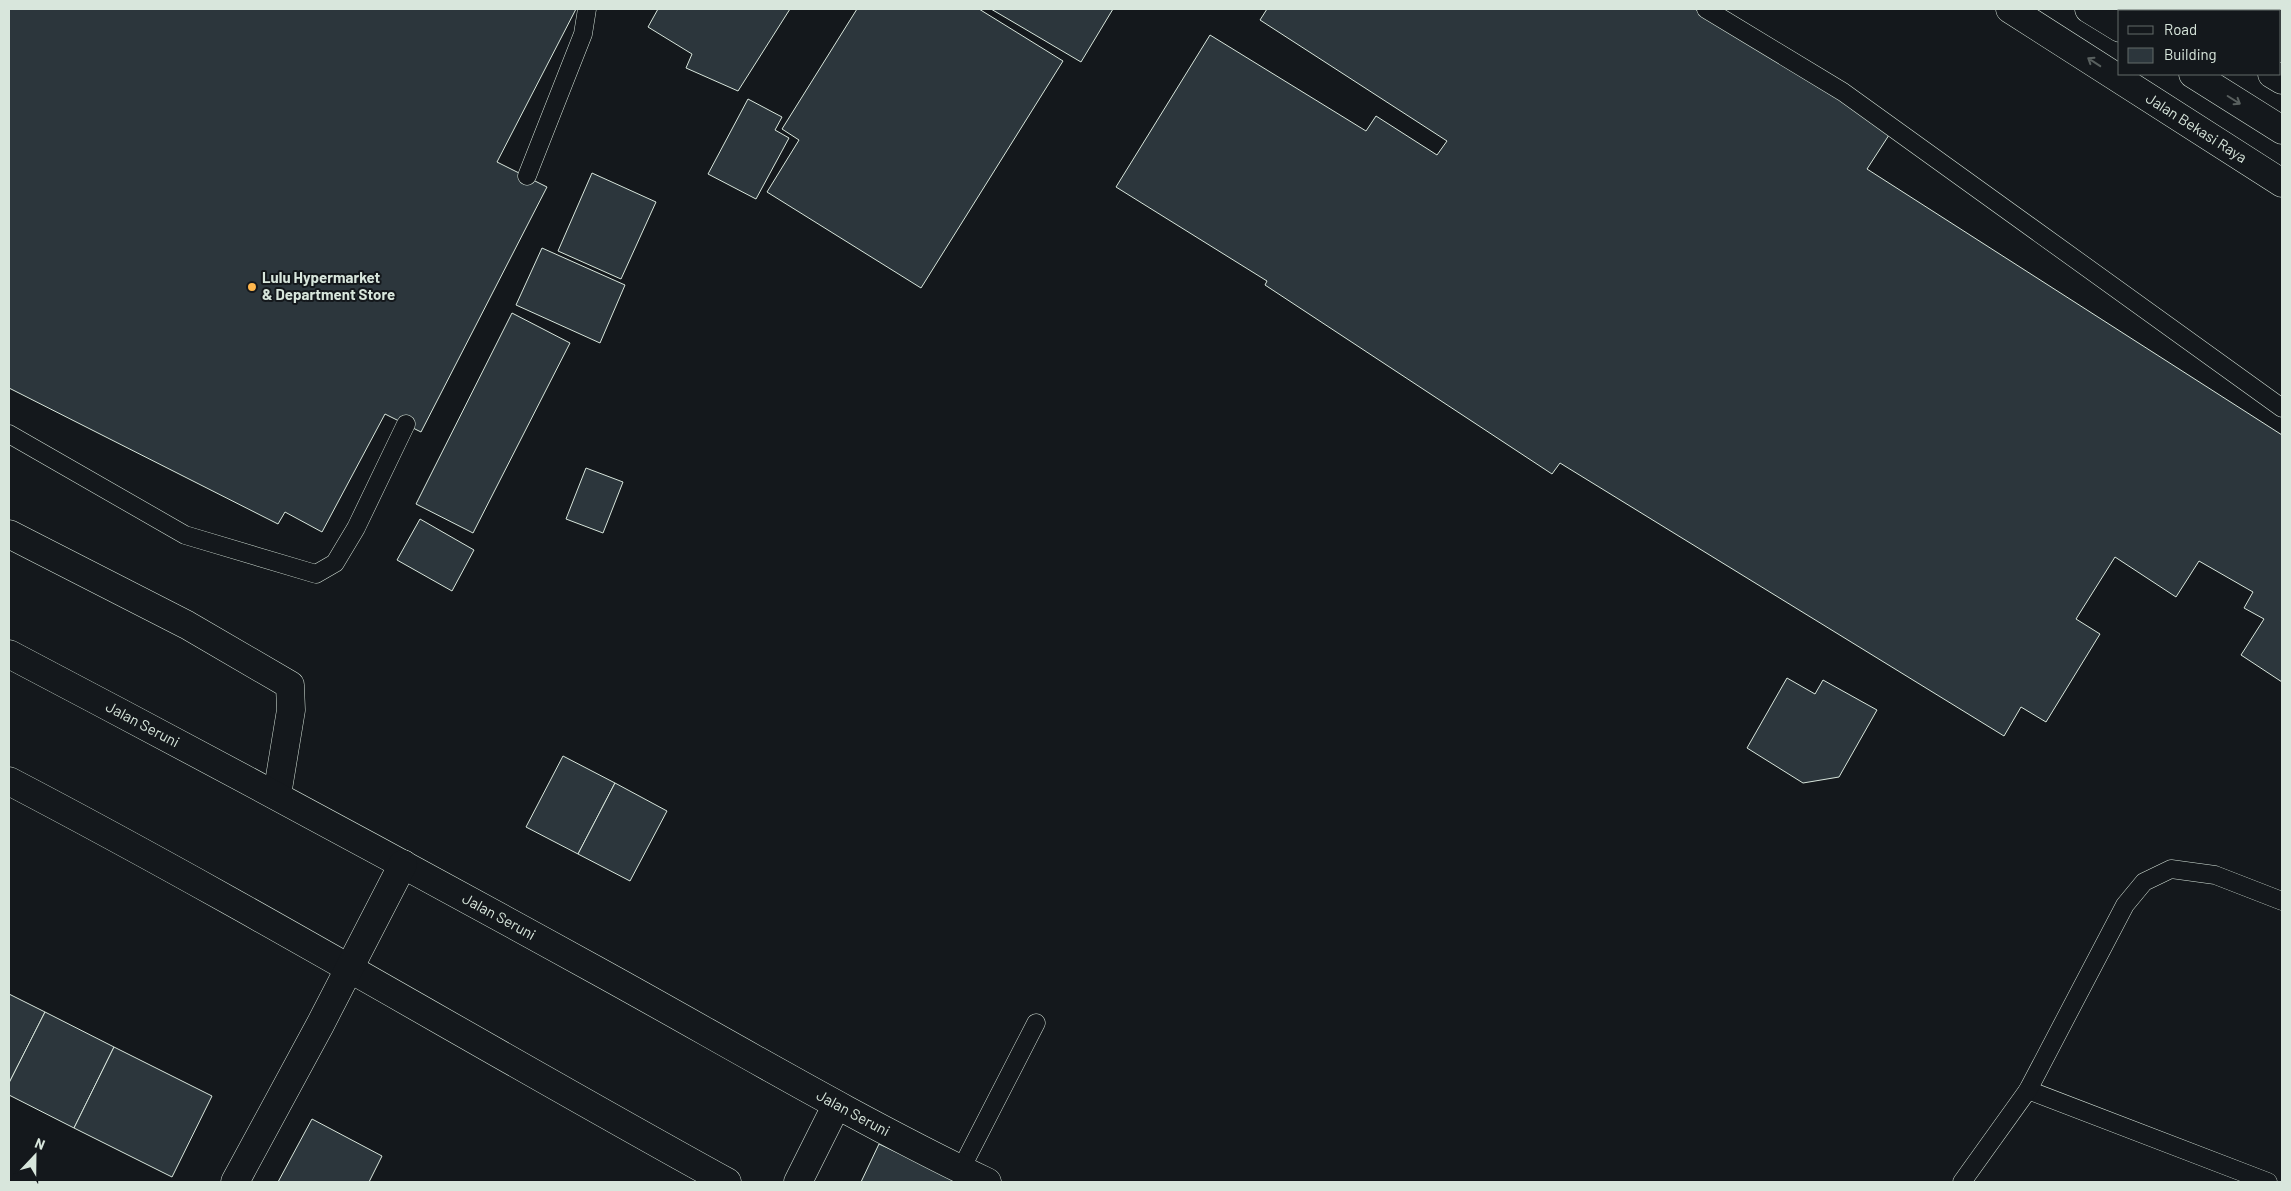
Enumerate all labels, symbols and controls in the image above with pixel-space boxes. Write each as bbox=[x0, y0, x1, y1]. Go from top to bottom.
legend bbox=[2118, 10, 2281, 75]
text: Road bbox=[2164, 20, 2197, 38]
text: Building bbox=[2164, 45, 2217, 63]
one-way arrow bbox=[2087, 57, 2101, 67]
street label: Jalan Bekasi Raya bbox=[2143, 88, 2251, 166]
one-way arrow bbox=[2227, 95, 2241, 105]
place label: Lulu Hypermarket & Department Store bbox=[262, 268, 395, 303]
marker: Lulu Hypermarket & Department Store bbox=[246, 281, 258, 293]
street label: Jalan Seruni bbox=[103, 697, 183, 751]
street label: Jalan Seruni bbox=[460, 889, 539, 943]
street label: Jalan Seruni bbox=[814, 1085, 893, 1140]
north arrow bbox=[10, 1131, 60, 1181]
text: N bbox=[33, 1134, 48, 1153]

